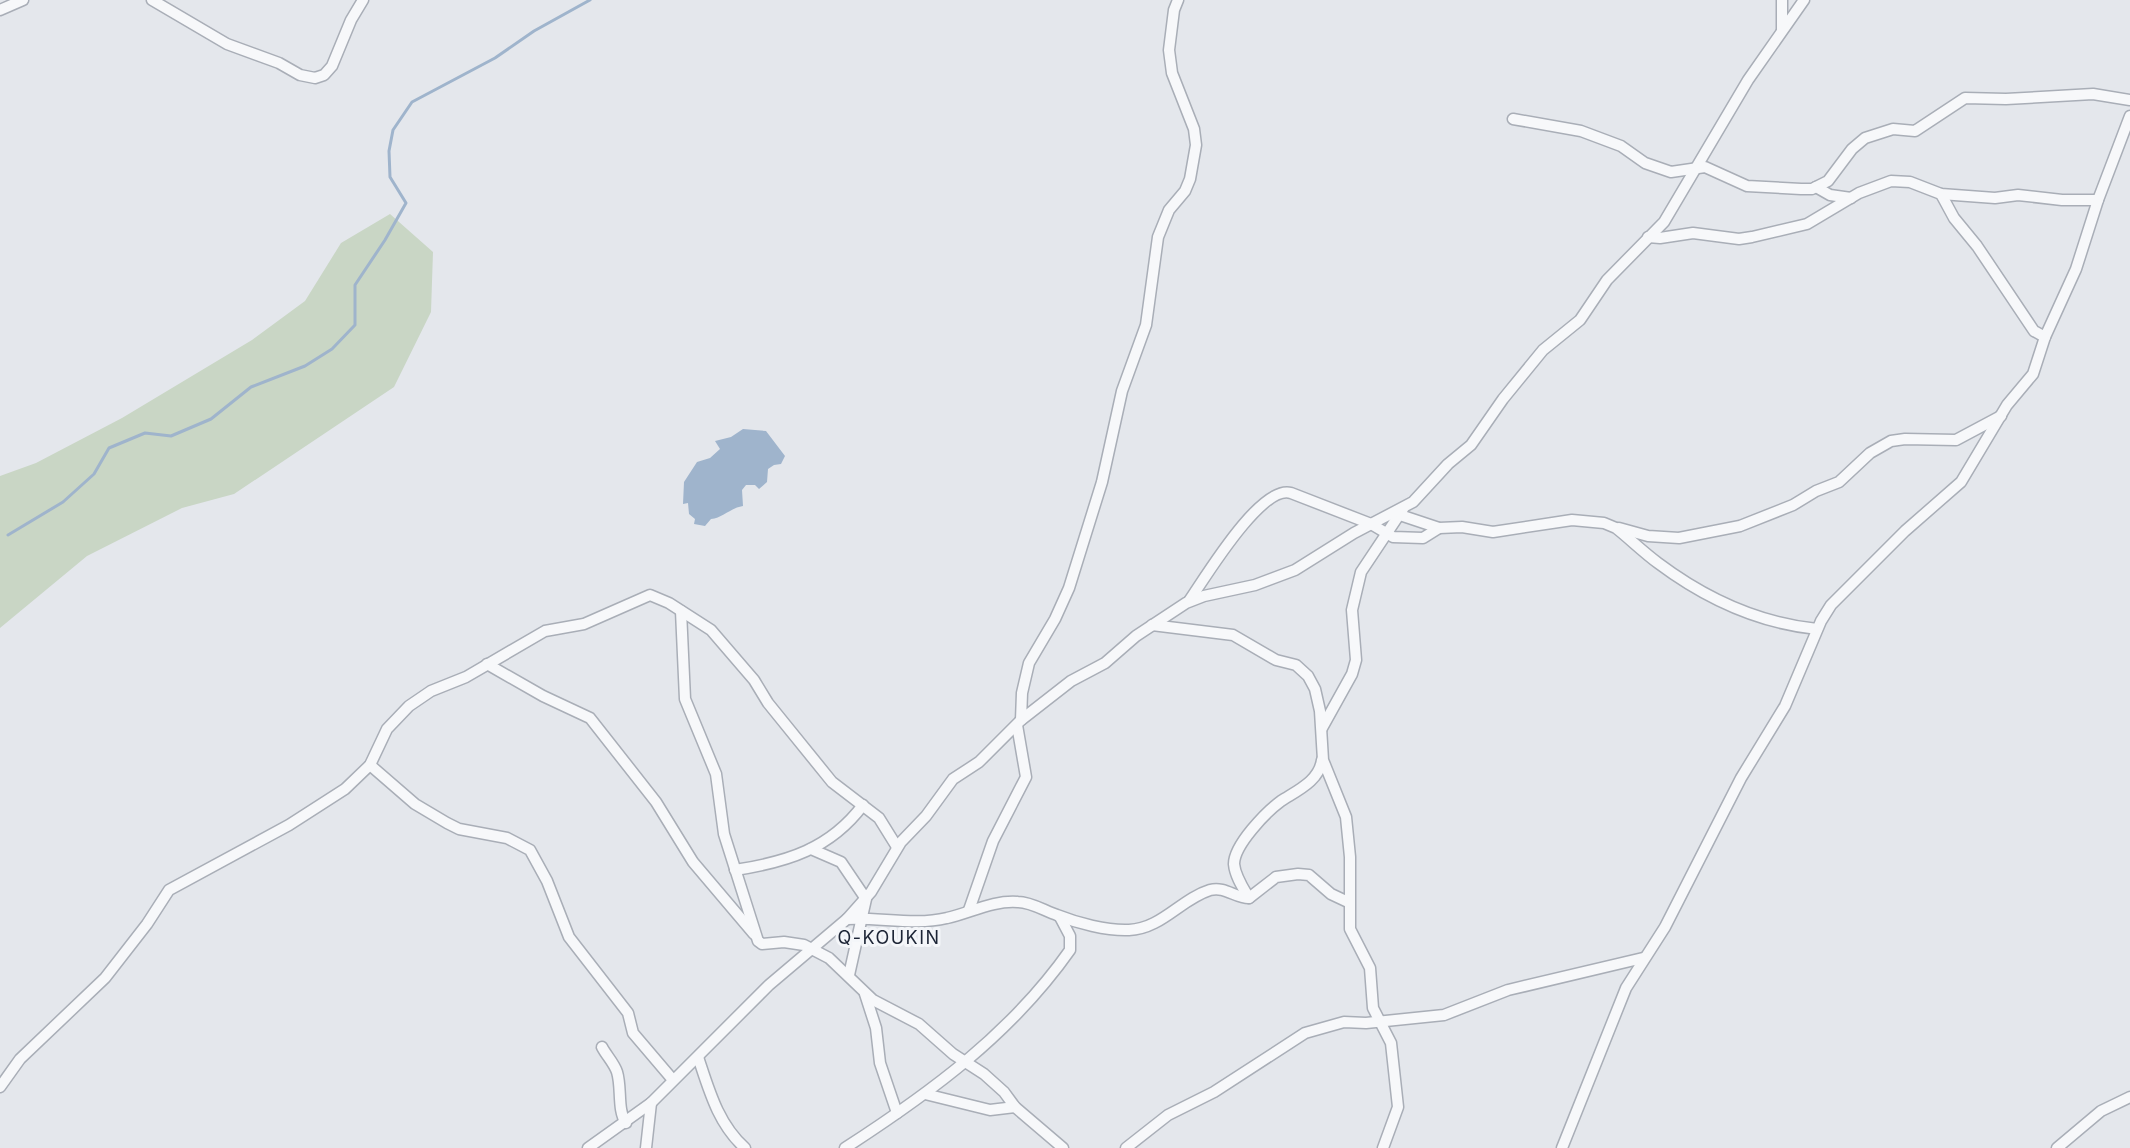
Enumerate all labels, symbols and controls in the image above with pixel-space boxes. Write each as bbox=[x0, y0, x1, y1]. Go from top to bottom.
district label: Q-KOUKIN bbox=[837, 927, 941, 948]

